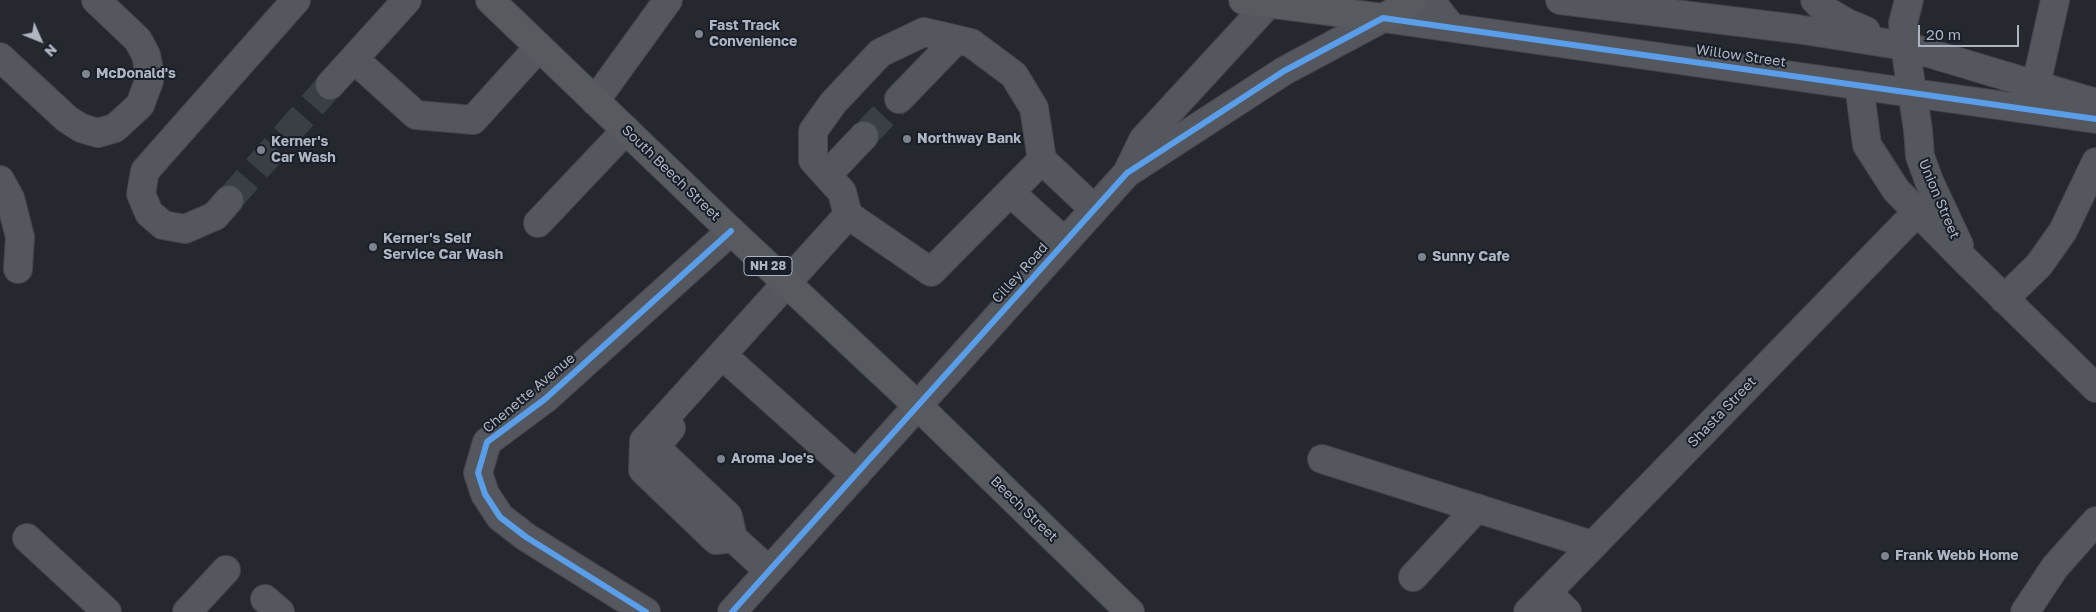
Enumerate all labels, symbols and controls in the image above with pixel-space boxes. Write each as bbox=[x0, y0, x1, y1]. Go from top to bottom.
north arrow bbox=[15, 15, 65, 65]
scale bar bbox=[1921, 15, 2022, 47]
place label: Fast Track Convenience bbox=[709, 18, 797, 50]
text: 20 m bbox=[1926, 25, 1961, 43]
marker: Fast Track Convenience bbox=[693, 28, 705, 40]
text: N bbox=[41, 41, 61, 60]
street label: Willow Street bbox=[1695, 41, 1787, 71]
place label: McDonald's bbox=[96, 66, 176, 82]
marker: McDonald's bbox=[80, 68, 92, 80]
street label: South Beech Street bbox=[618, 122, 724, 224]
place label: Northway Bank bbox=[917, 131, 1021, 147]
marker: Northway Bank bbox=[901, 133, 913, 145]
place label: Kerner's Car Wash bbox=[271, 134, 336, 166]
marker: Kerner's Car Wash bbox=[255, 144, 267, 156]
street label: Union Street bbox=[1915, 157, 1963, 241]
place label: Kerner's Self Service Car Wash bbox=[383, 231, 503, 264]
street label: Cilley Road bbox=[988, 239, 1052, 307]
marker: Kerner's Self Service Car Wash bbox=[367, 241, 379, 253]
place label: Sunny Cafe bbox=[1432, 249, 1510, 265]
marker: Sunny Cafe bbox=[1416, 251, 1428, 263]
road number: NH 28 bbox=[744, 256, 792, 276]
street label: Chenette Avenue bbox=[480, 350, 578, 436]
street label: Shasta Street bbox=[1684, 373, 1760, 451]
place label: Aroma Joe's bbox=[731, 451, 814, 467]
marker: Aroma Joe's bbox=[715, 453, 727, 465]
street label: Beech Street bbox=[987, 473, 1061, 545]
place label: Frank Webb Home bbox=[1895, 548, 2019, 564]
marker: Frank Webb Home bbox=[1879, 550, 1891, 562]

